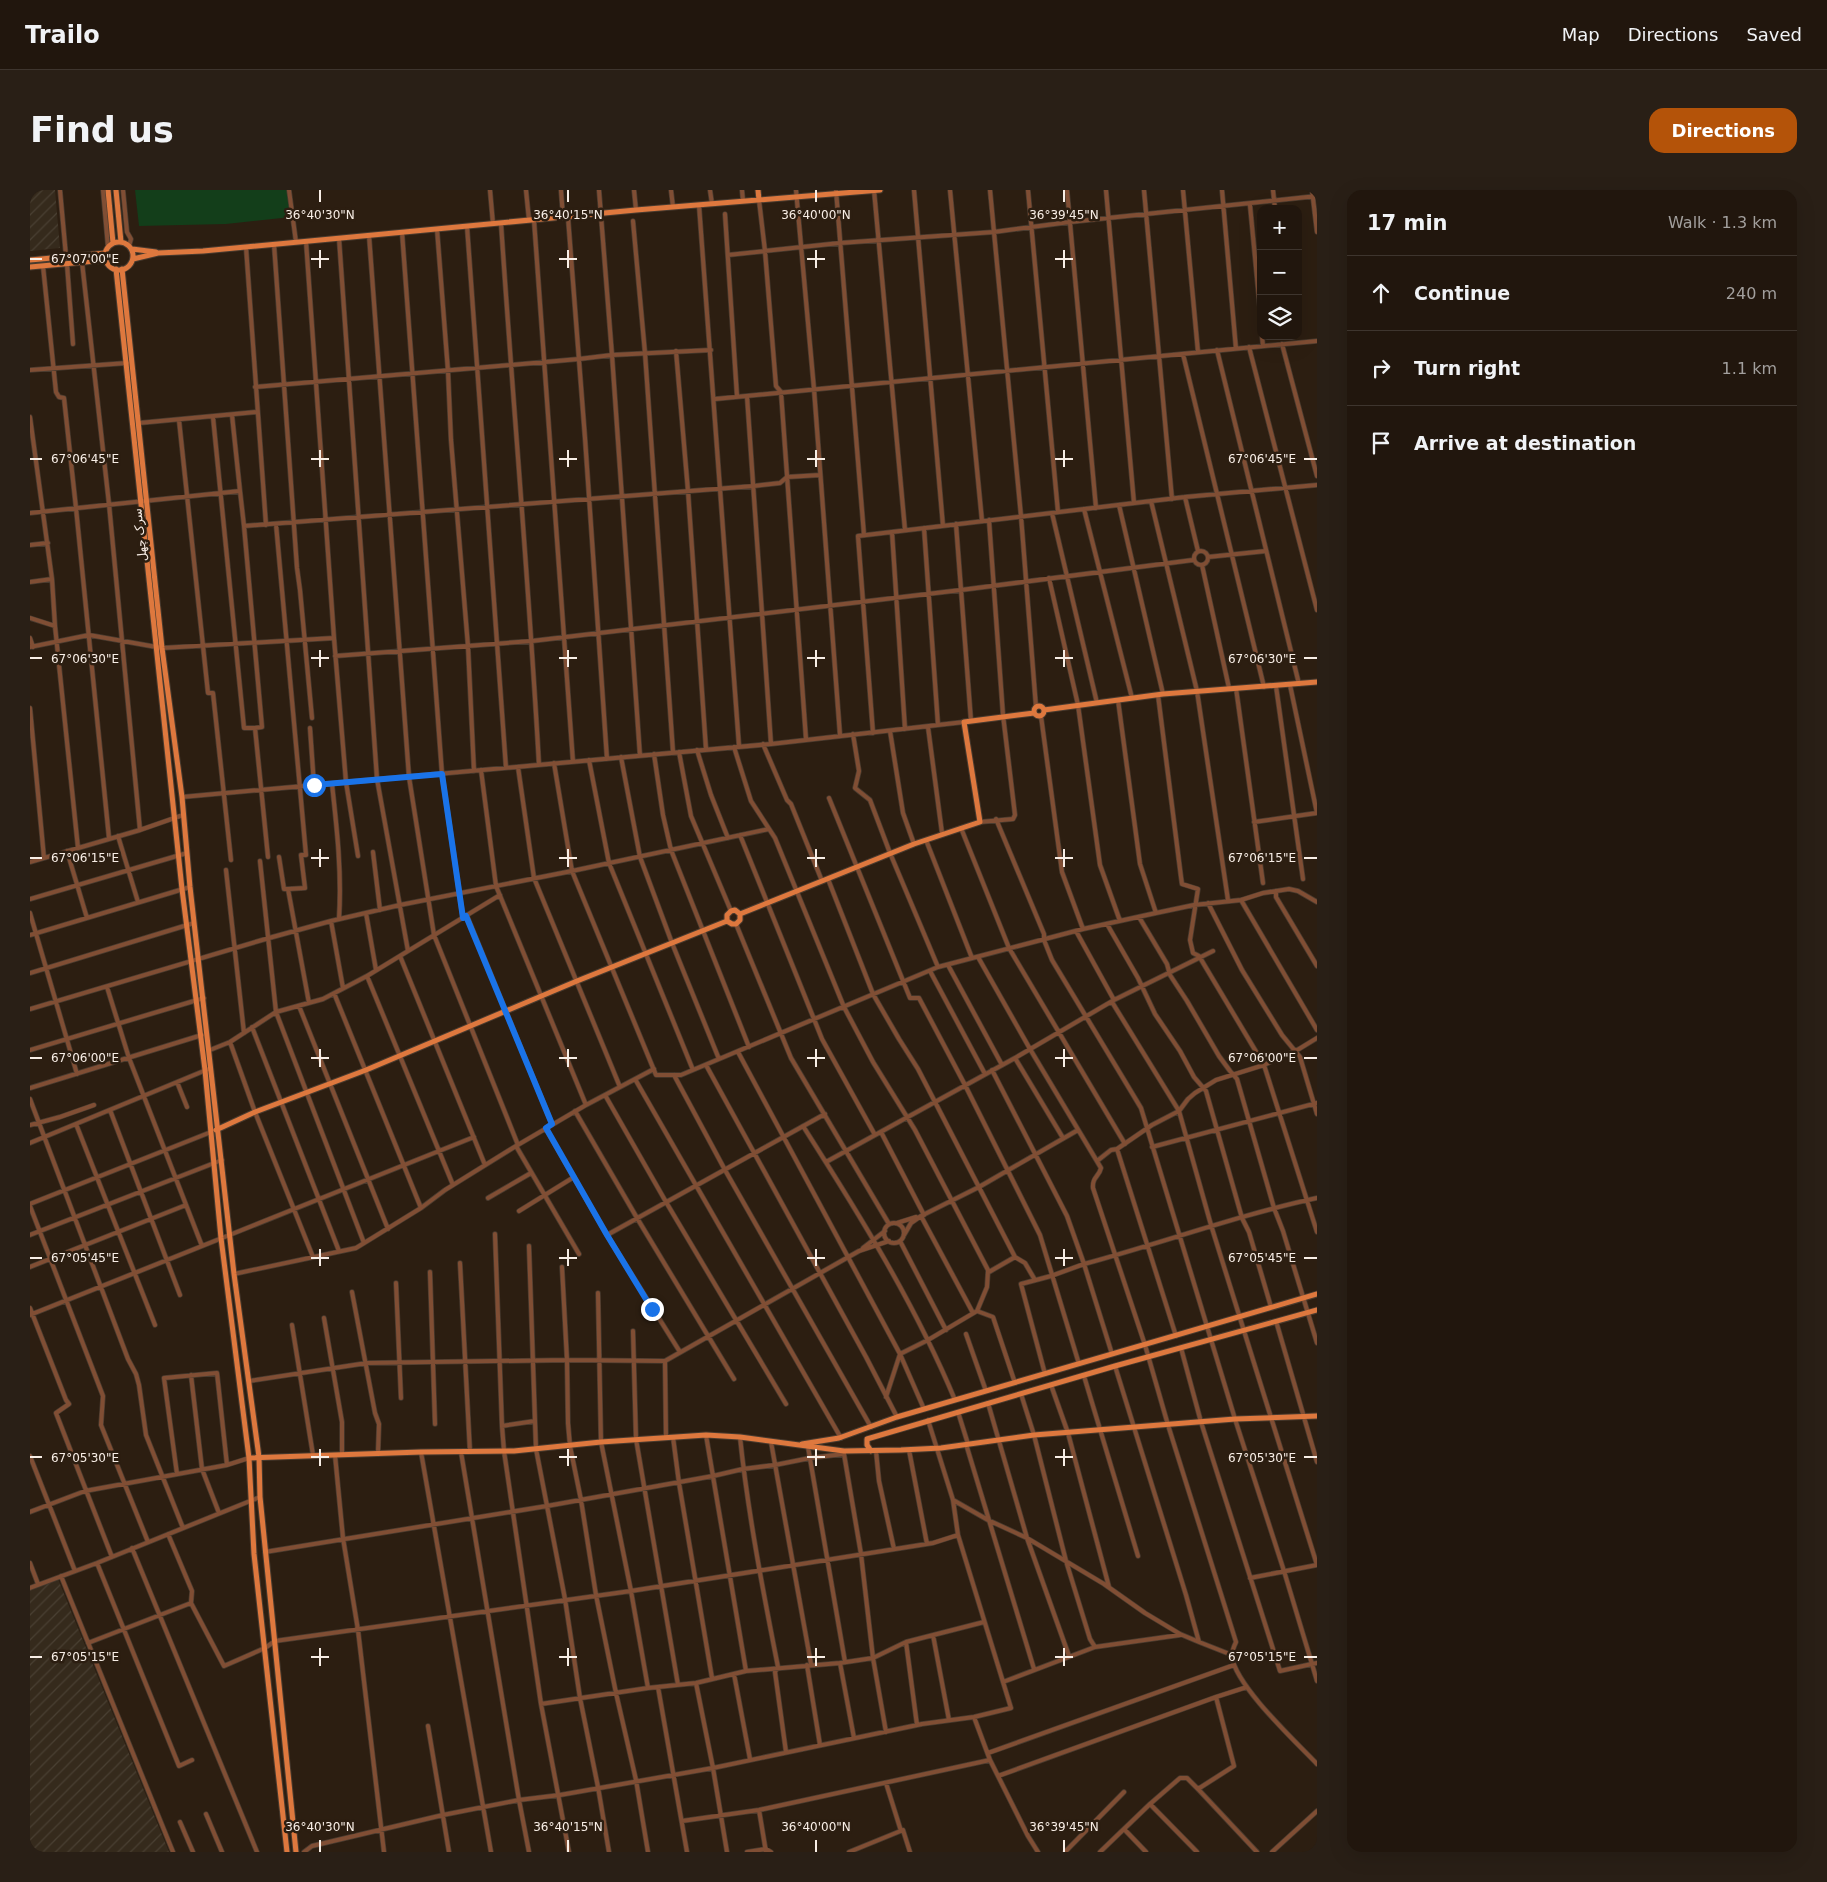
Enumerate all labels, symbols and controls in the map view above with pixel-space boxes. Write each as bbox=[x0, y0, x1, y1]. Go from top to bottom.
text: Trailo bbox=[25, 21, 100, 49]
text: Map bbox=[1562, 24, 1600, 45]
text: Directions bbox=[1628, 24, 1718, 45]
text: Saved bbox=[1746, 24, 1802, 45]
button: Directions bbox=[1649, 108, 1797, 153]
text: Find us bbox=[30, 110, 174, 150]
map controls bbox=[1257, 205, 1302, 340]
button: + bbox=[1257, 205, 1302, 250]
text: 36°40'30"N bbox=[285, 208, 355, 222]
text: 36°40'15"N bbox=[533, 208, 603, 222]
text: 36°40'00"N bbox=[781, 208, 851, 222]
text: 36°39'45"N bbox=[1029, 208, 1099, 222]
text: 17 min bbox=[1367, 211, 1448, 235]
text: Walk · 1.3 km bbox=[1668, 213, 1777, 232]
button: − bbox=[1257, 250, 1302, 295]
text: 67°07'00"E bbox=[51, 252, 119, 266]
icon: ahead bbox=[1367, 279, 1395, 307]
text: Continue bbox=[1414, 282, 1510, 304]
text: 240 m bbox=[1726, 284, 1777, 303]
button: layers bbox=[1257, 295, 1302, 340]
icon: right bbox=[1367, 354, 1395, 382]
text: Turn right bbox=[1414, 357, 1520, 379]
text: 1.1 km bbox=[1722, 359, 1777, 378]
icon: arrive bbox=[1367, 429, 1395, 457]
text: Arrive at destination bbox=[1414, 432, 1636, 454]
text: 67°06'45"E bbox=[51, 452, 119, 466]
text: 67°06'45"E bbox=[1228, 452, 1296, 466]
street label: سرک چهل bbox=[130, 508, 151, 562]
text: 67°06'30"E bbox=[51, 652, 119, 666]
text: 67°06'30"E bbox=[1228, 652, 1296, 666]
route start bbox=[303, 774, 326, 797]
text: 67°06'15"E bbox=[51, 851, 119, 865]
text: 67°06'15"E bbox=[1228, 851, 1296, 865]
text: 67°06'00"E bbox=[51, 1051, 119, 1065]
text: 67°06'00"E bbox=[1228, 1051, 1296, 1065]
text: 67°05'45"E bbox=[51, 1251, 119, 1265]
text: 67°05'45"E bbox=[1228, 1251, 1296, 1265]
route end bbox=[641, 1298, 664, 1321]
text: 67°05'30"E bbox=[51, 1451, 119, 1465]
text: 67°05'30"E bbox=[1228, 1451, 1296, 1465]
text: 67°05'15"E bbox=[51, 1650, 119, 1664]
text: 67°05'15"E bbox=[1228, 1650, 1296, 1664]
text: 36°40'30"N bbox=[285, 1820, 355, 1834]
text: 36°40'15"N bbox=[533, 1820, 603, 1834]
text: 36°40'00"N bbox=[781, 1820, 851, 1834]
text: 36°39'45"N bbox=[1029, 1820, 1099, 1834]

